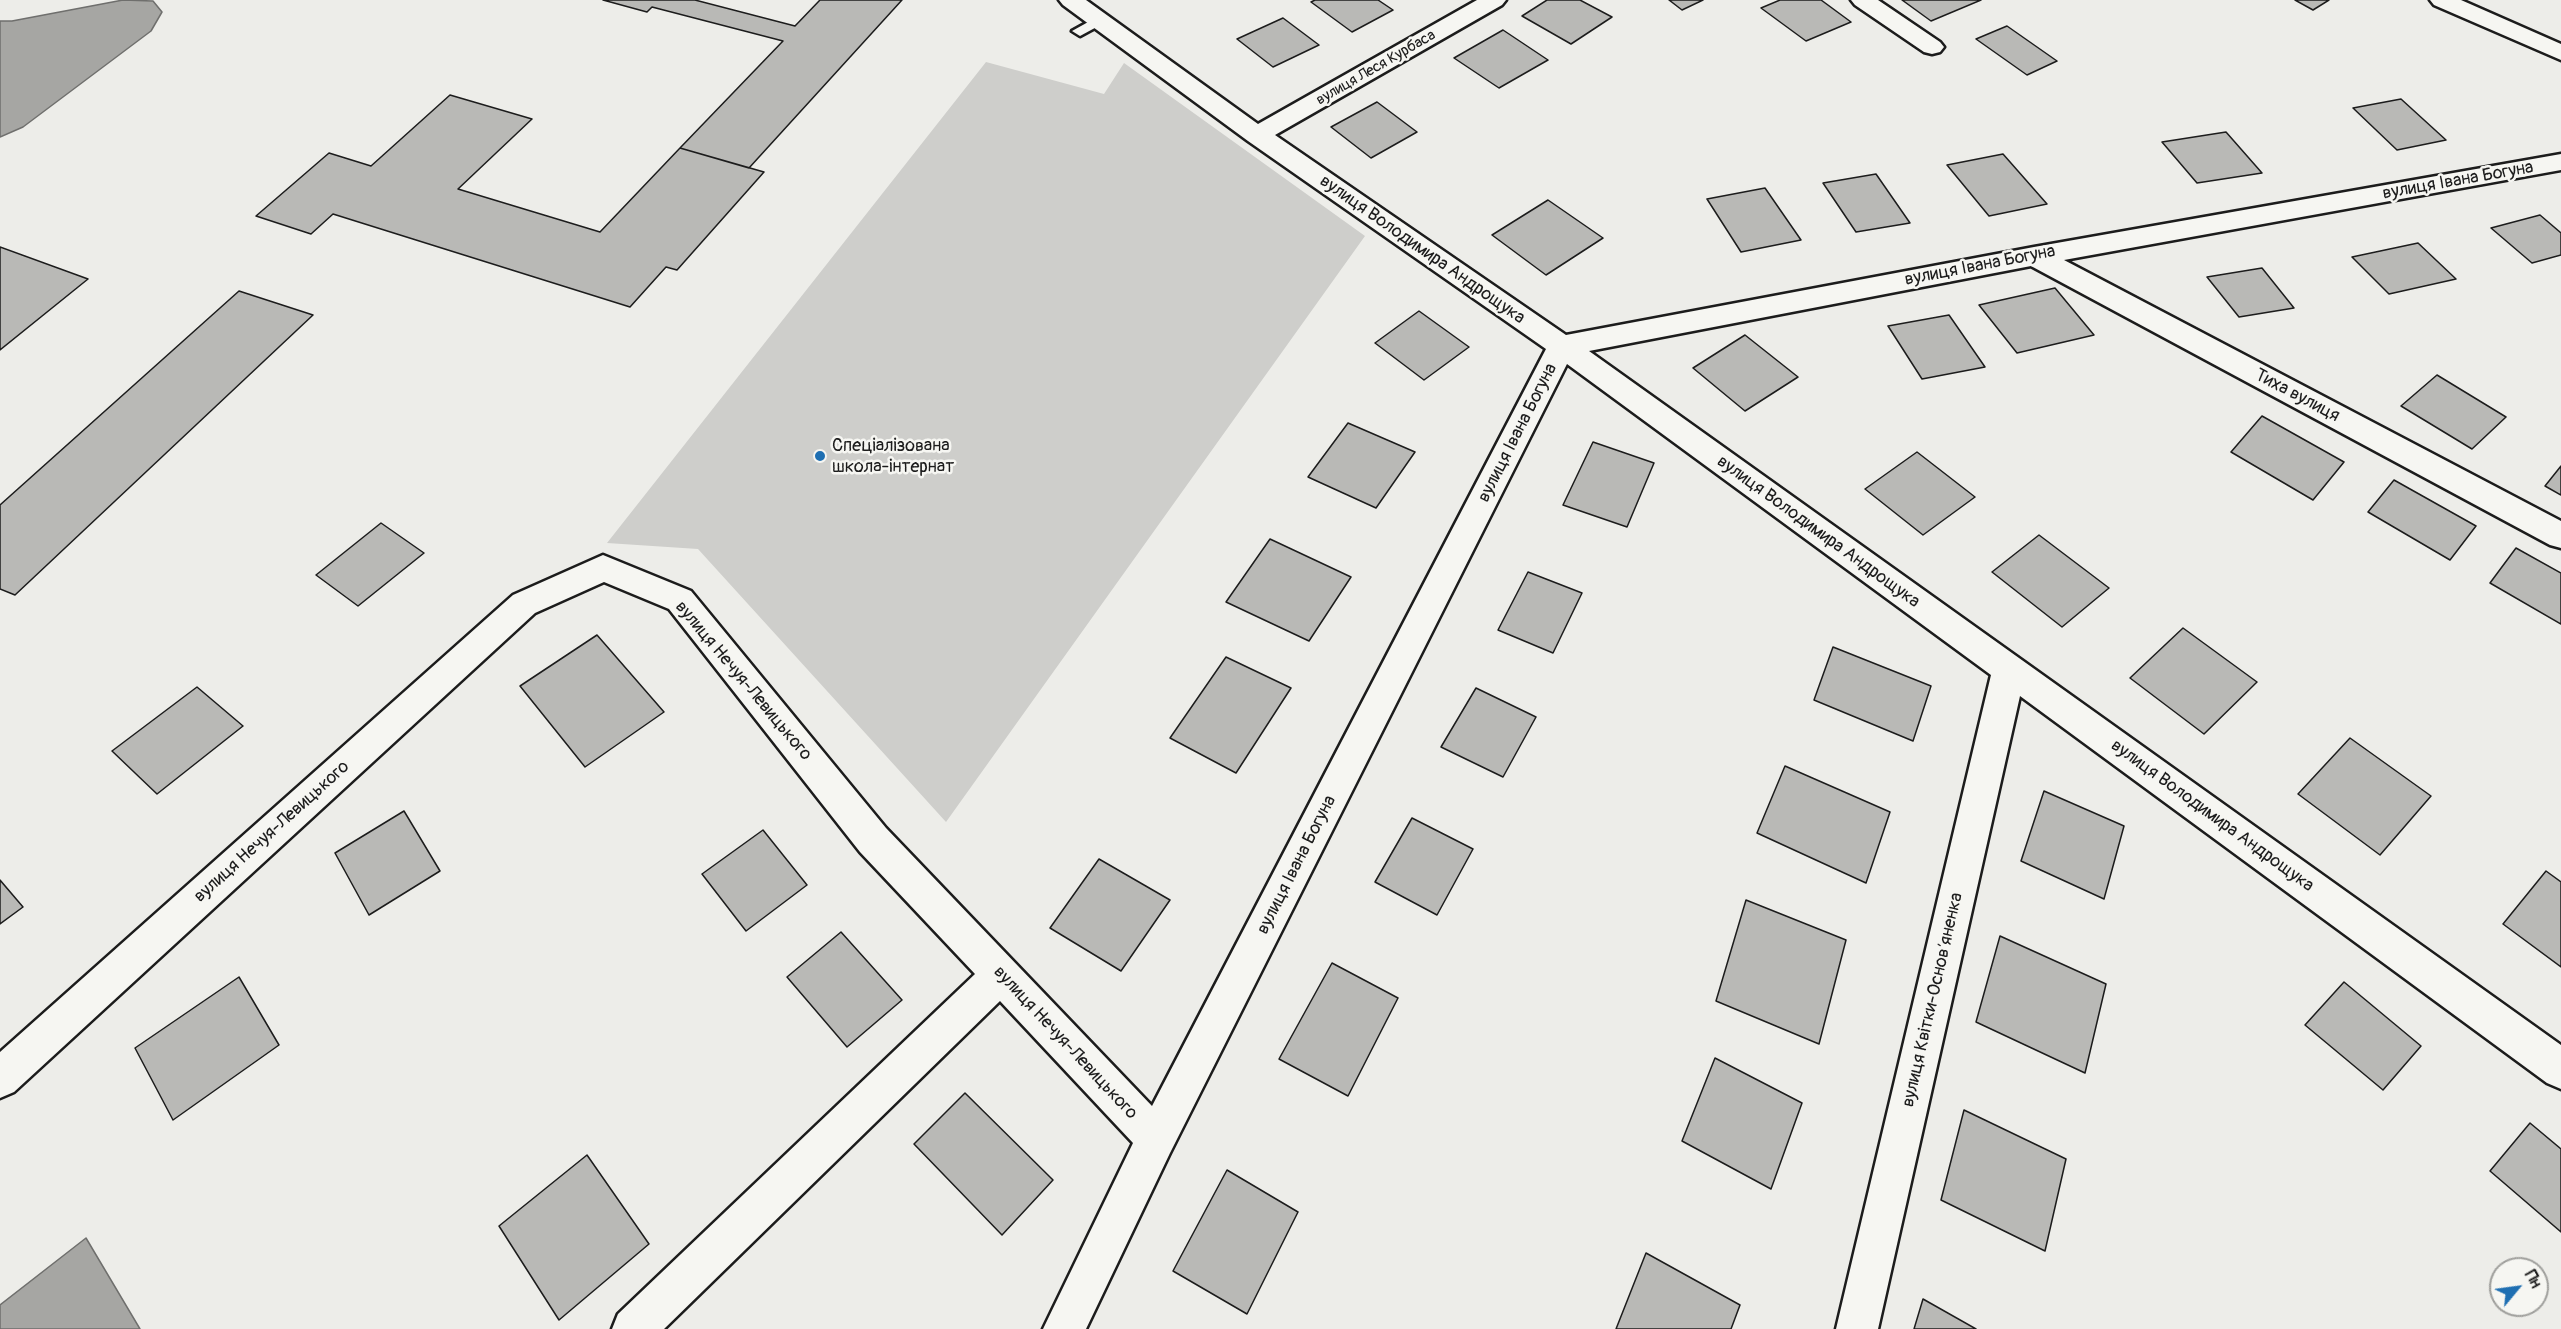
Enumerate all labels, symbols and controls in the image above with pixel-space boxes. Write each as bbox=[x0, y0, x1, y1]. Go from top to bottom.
street label: вулиця Леся Курбаса bbox=[1313, 27, 1439, 109]
street label: вулиця Івана Богуна bbox=[2381, 157, 2535, 205]
street label: вулиця Володимира Андрощука bbox=[1315, 171, 1529, 329]
street label: вулиця Івана Богуна bbox=[1903, 241, 2057, 291]
street label: вулиця Івана Богуна bbox=[1474, 360, 1562, 506]
street label: Тиха вулиця bbox=[2251, 365, 2343, 427]
place label: Спеціалізована школа-інтернат bbox=[832, 435, 954, 478]
marker: Спеціалізована школа-інтернат bbox=[813, 449, 827, 463]
street label: вулиця Володимира Андрощука bbox=[1712, 451, 1924, 613]
street label: вулиця Нечуя-Левицького bbox=[670, 597, 816, 765]
street label: вулиця Володимира Андрощука bbox=[2106, 735, 2318, 897]
street label: вулиця Нечуя-Левицького bbox=[190, 756, 354, 908]
street label: вулиця Івана Богуна bbox=[1253, 792, 1341, 938]
street label: вулиця Квітки-Основʼяненка bbox=[1898, 891, 1968, 1109]
street label: вулиця Нечуя-Левицького bbox=[988, 962, 1142, 1124]
north arrow bbox=[2489, 1257, 2549, 1317]
text: Пн bbox=[2520, 1267, 2546, 1292]

